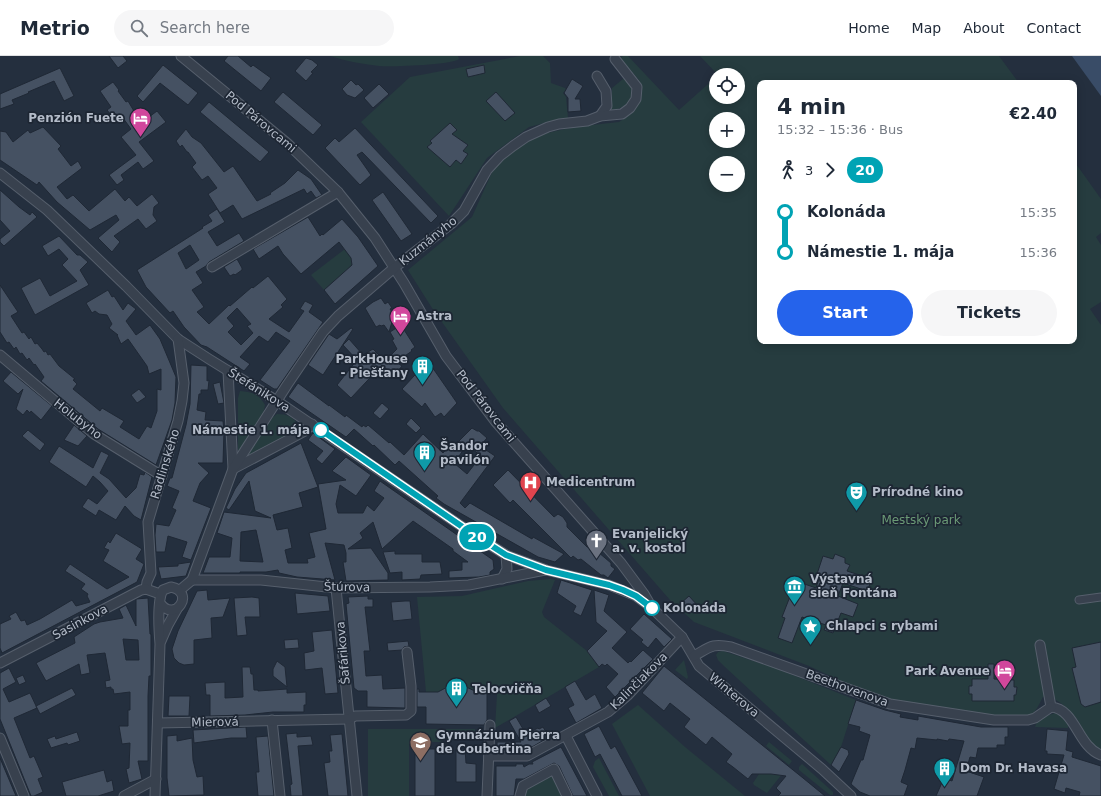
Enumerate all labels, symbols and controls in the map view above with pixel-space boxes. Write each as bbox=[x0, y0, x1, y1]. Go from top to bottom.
search box bbox=[114, 10, 394, 46]
text: Metrio bbox=[20, 17, 90, 39]
icon: search bbox=[128, 17, 150, 39]
text: Search here bbox=[160, 19, 250, 37]
text: Home bbox=[848, 20, 890, 36]
text: Map bbox=[912, 20, 941, 36]
text: About bbox=[963, 20, 1005, 36]
text: Contact bbox=[1027, 20, 1081, 36]
map controls bbox=[709, 68, 745, 192]
button: locate bbox=[709, 68, 745, 104]
street label: Pod Párovcami bbox=[223, 88, 299, 156]
text: 4 min bbox=[777, 94, 846, 119]
hotel icon: Penzión Fuete bbox=[127, 105, 153, 138]
text: €2.40 bbox=[1010, 105, 1057, 123]
place label: Penzión Fuete bbox=[28, 111, 124, 125]
button: + bbox=[709, 112, 745, 148]
text: 15:32 – 15:36 · Bus bbox=[777, 122, 903, 137]
button: − bbox=[709, 156, 745, 192]
icon: walk bbox=[777, 159, 799, 181]
icon: forward bbox=[819, 159, 841, 181]
text: 20 bbox=[855, 162, 875, 178]
text: 3 bbox=[805, 163, 813, 178]
text: Kolonáda bbox=[807, 203, 886, 221]
text: 15:35 bbox=[1020, 205, 1057, 220]
street label: Kuzmányho bbox=[396, 214, 460, 268]
text: Námestie 1. mája bbox=[807, 243, 955, 261]
text: 15:36 bbox=[1020, 245, 1057, 260]
button: Start bbox=[777, 290, 913, 336]
button: Tickets bbox=[921, 290, 1057, 336]
hotel icon: Astra bbox=[387, 303, 413, 336]
place label: Astra bbox=[416, 309, 452, 323]
place label: ParkHouse - Piešťany bbox=[335, 352, 408, 380]
building icon: ParkHouse - Piešťany bbox=[410, 353, 436, 386]
street label: Štefánikova bbox=[225, 365, 293, 415]
street label: Pod Párovcami bbox=[453, 367, 519, 445]
street label: Holubyho bbox=[51, 396, 105, 442]
marker: Námestie 1. mája bbox=[313, 422, 329, 438]
place label: Námestie 1. mája bbox=[192, 423, 310, 437]
street label: Radlinského bbox=[148, 427, 182, 501]
place label: Šandor pavilón bbox=[440, 438, 490, 467]
building icon: Šandor pavilón bbox=[412, 440, 438, 473]
hospital icon: Medicentrum bbox=[518, 469, 544, 502]
place label: Medicentrum bbox=[546, 475, 635, 489]
theatre icon: Prírodné kino bbox=[844, 479, 870, 512]
place label: Prírodné kino bbox=[872, 485, 963, 499]
park label: Mestský park bbox=[881, 513, 961, 527]
line badge: 20 bbox=[459, 524, 495, 550]
place label: Evanjelický a. v. kostol bbox=[612, 527, 688, 555]
church icon: Evanjelický a. v. kostol bbox=[583, 528, 609, 561]
text: 20 bbox=[467, 529, 487, 545]
place label: Výstavná sieň Fontána bbox=[810, 572, 897, 600]
museum icon: Výstavná sieň Fontána bbox=[781, 573, 807, 606]
street label: Štúrova bbox=[324, 579, 370, 594]
marker: Kolonáda bbox=[644, 600, 660, 616]
place label: Kolonáda bbox=[663, 601, 726, 615]
street label: Sasinkova bbox=[50, 602, 110, 642]
place icon: Chlapci s rybami bbox=[797, 613, 823, 646]
place label: Chlapci s rybami bbox=[826, 619, 938, 633]
street label: Šafárikova bbox=[332, 621, 353, 685]
street label: Kalinčiakova bbox=[608, 650, 670, 712]
hotel icon: Park Avenue bbox=[992, 658, 1018, 691]
place label: Park Avenue bbox=[905, 664, 990, 678]
street label: Beethovenova bbox=[804, 667, 890, 709]
street label: Winterova bbox=[706, 670, 762, 720]
building icon: Telocvičňa bbox=[443, 676, 469, 709]
place label: Telocvičňa bbox=[472, 682, 542, 696]
street label: Mierová bbox=[191, 715, 239, 729]
place label: Gymnázium Pierra de Coubertina bbox=[436, 728, 560, 756]
school or university icon: Gymnázium Pierra de Coubertina bbox=[408, 729, 434, 762]
building icon: Dom Dr. Havasa bbox=[931, 755, 957, 788]
place label: Dom Dr. Havasa bbox=[960, 761, 1067, 775]

